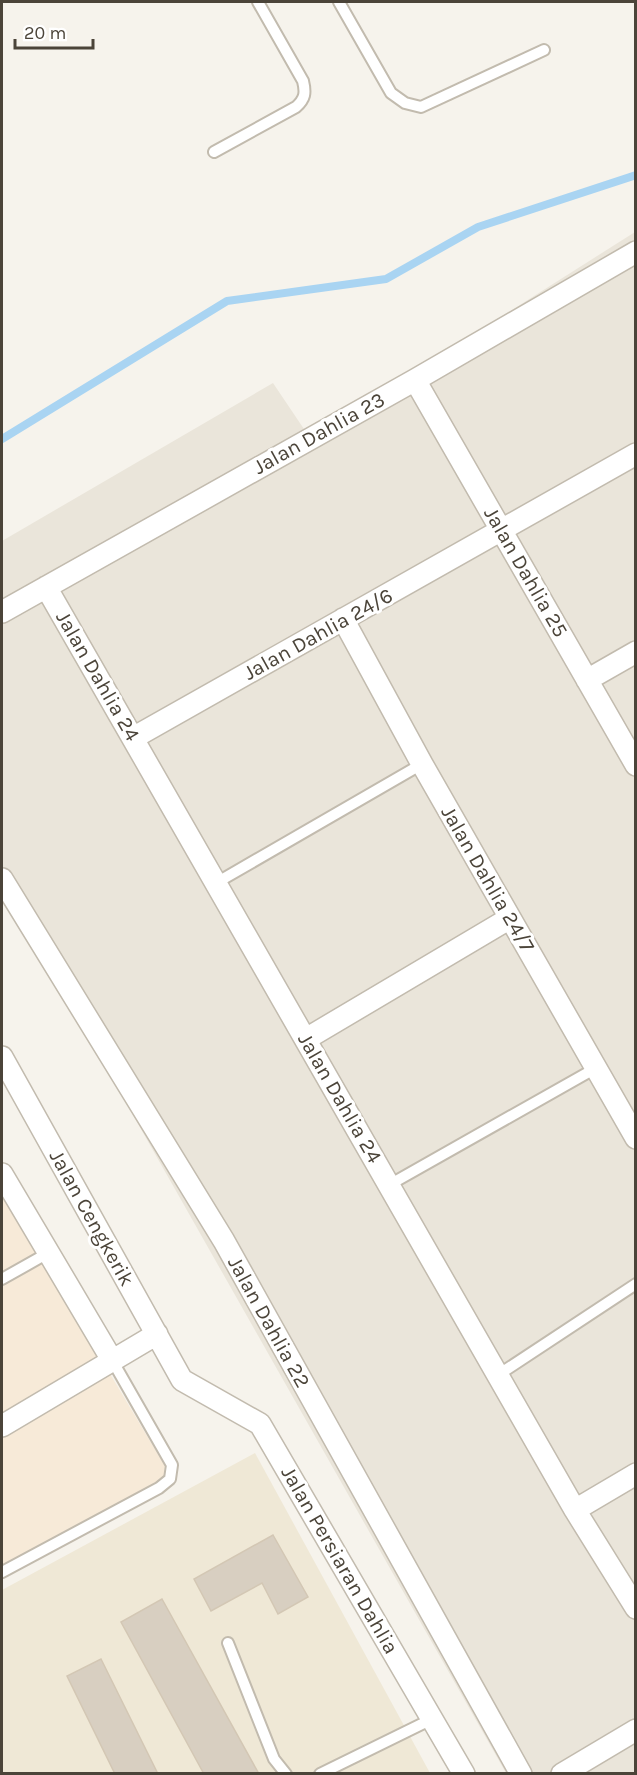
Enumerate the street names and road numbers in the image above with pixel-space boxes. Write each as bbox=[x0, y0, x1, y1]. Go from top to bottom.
street label: Jalan Dahlia 23 bbox=[249, 387, 389, 479]
street label: Jalan Dahlia 25 bbox=[479, 503, 573, 641]
street label: Jalan Dahlia 24/6 bbox=[239, 583, 397, 685]
street label: Jalan Dahlia 24 bbox=[51, 607, 145, 745]
street label: Jalan Dahlia 24/7 bbox=[436, 802, 540, 956]
street label: Jalan Dahlia 24 bbox=[293, 1029, 387, 1167]
street label: Jalan Cengkerik bbox=[45, 1146, 139, 1290]
street label: Jalan Dahlia 22 bbox=[223, 1252, 315, 1392]
street label: Jalan Persiaran Dahlia bbox=[276, 1462, 404, 1658]

